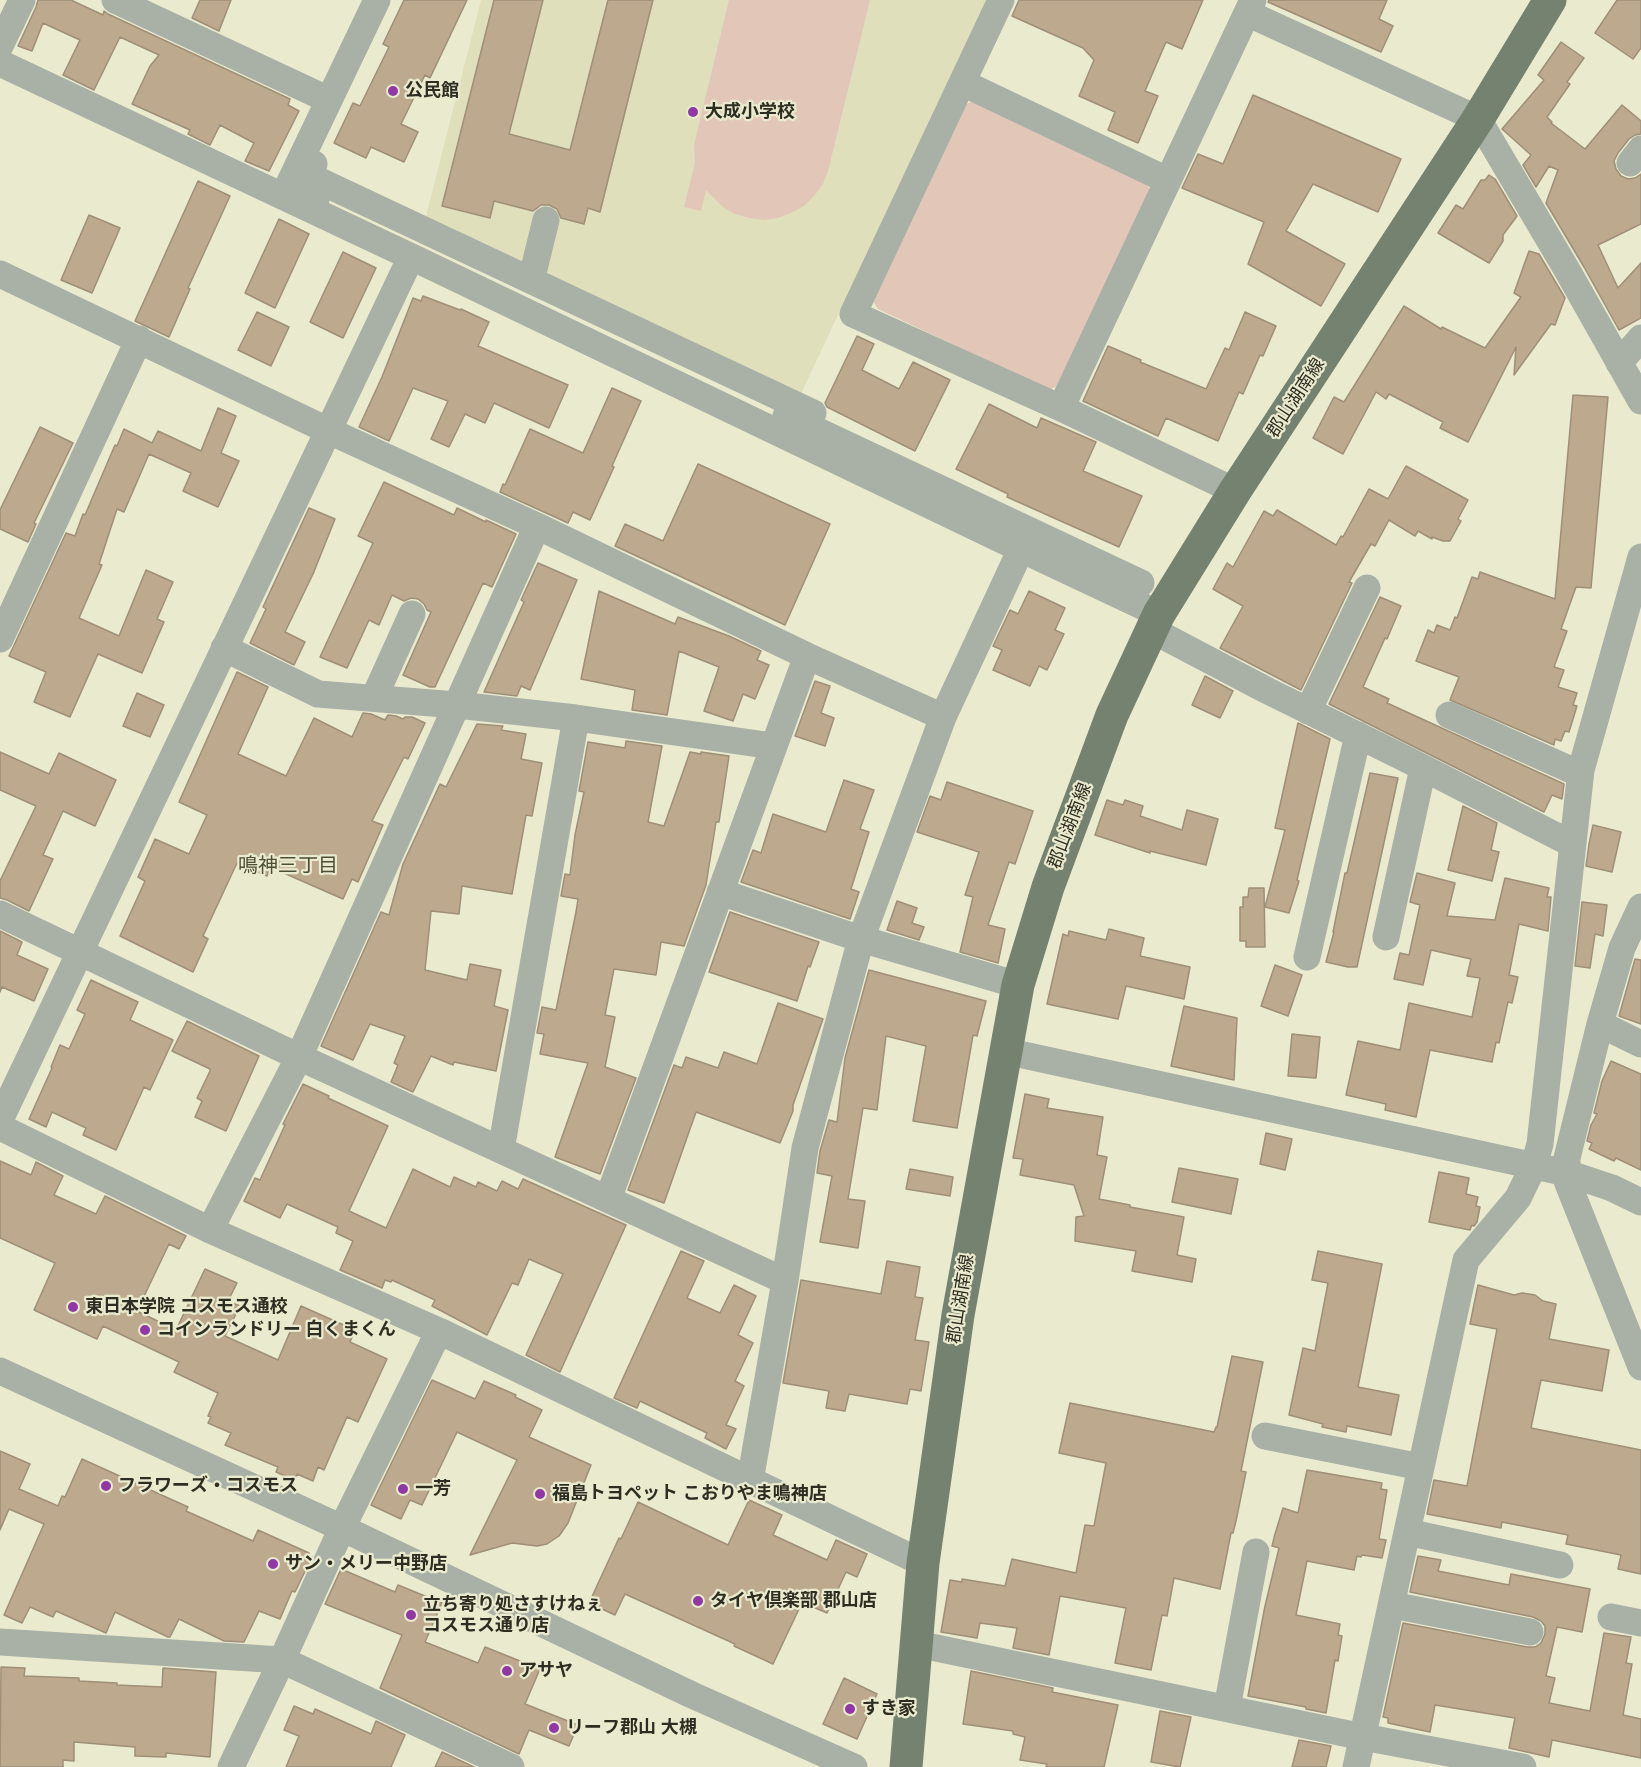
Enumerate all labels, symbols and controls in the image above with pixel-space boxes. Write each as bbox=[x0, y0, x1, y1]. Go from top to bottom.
place label: 公民館 bbox=[405, 80, 459, 102]
marker: 公民館 bbox=[386, 84, 400, 98]
place label: 大成小学校 bbox=[705, 101, 795, 123]
marker: 大成小学校 bbox=[686, 105, 700, 119]
street label: 郡山湖南線 bbox=[1262, 354, 1330, 442]
street label: 郡山湖南線 bbox=[1044, 780, 1096, 872]
district label: 鳴神三丁目 bbox=[238, 854, 338, 878]
street label: 郡山湖南線 bbox=[943, 1253, 979, 1345]
place label: 東日本学院 コスモス通校 bbox=[85, 1296, 288, 1318]
marker: 東日本学院 コスモス通校 bbox=[66, 1300, 80, 1314]
place label: コインランドリー 白くまくん bbox=[157, 1319, 396, 1341]
marker: コインランドリー 白くまくん bbox=[138, 1323, 152, 1337]
place label: フラワーズ・コスモス bbox=[118, 1475, 298, 1497]
place label: 一芳 bbox=[415, 1478, 451, 1500]
marker: フラワーズ・コスモス bbox=[99, 1479, 113, 1493]
marker: 一芳 bbox=[396, 1482, 410, 1496]
place label: 福島トヨペット こおりやま鳴神店 bbox=[552, 1483, 827, 1505]
marker: 福島トヨペット こおりやま鳴神店 bbox=[533, 1487, 547, 1501]
place label: サン・メリー中野店 bbox=[285, 1553, 447, 1575]
marker: サン・メリー中野店 bbox=[266, 1557, 280, 1571]
place label: タイヤ倶楽部 郡山店 bbox=[710, 1590, 877, 1612]
place label: 立ち寄り処さすけねぇ コスモス通り店 bbox=[423, 1594, 603, 1636]
marker: タイヤ倶楽部 郡山店 bbox=[691, 1594, 705, 1608]
marker: 立ち寄り処さすけねぇ コスモス通り店 bbox=[404, 1608, 418, 1622]
place label: アサヤ bbox=[519, 1660, 573, 1682]
marker: アサヤ bbox=[500, 1664, 514, 1678]
place label: すき家 bbox=[862, 1698, 916, 1720]
marker: すき家 bbox=[843, 1702, 857, 1716]
place label: リーフ郡山 大槻 bbox=[566, 1717, 697, 1739]
marker: リーフ郡山 大槻 bbox=[547, 1721, 561, 1735]

